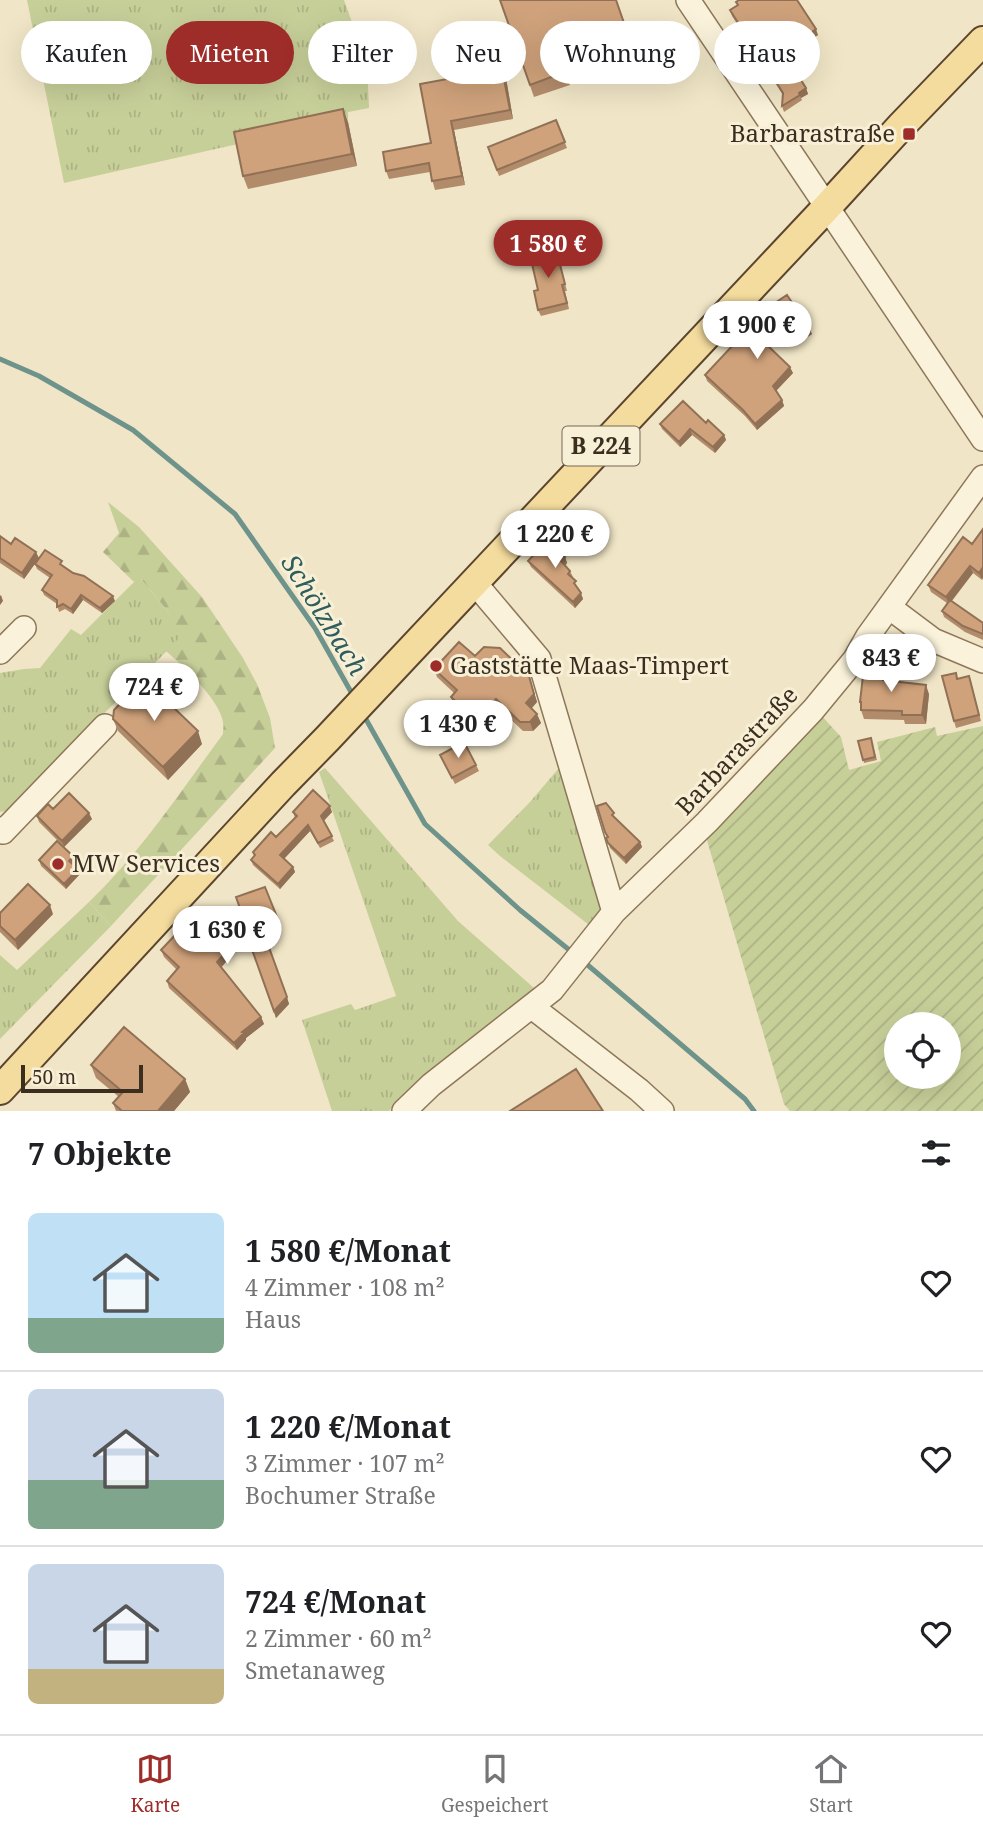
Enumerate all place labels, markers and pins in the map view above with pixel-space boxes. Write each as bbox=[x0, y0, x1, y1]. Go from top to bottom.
place label: Barbarastraße bbox=[730, 116, 895, 149]
marker: Barbarastraße bbox=[901, 126, 917, 142]
pin: 1 580 € bbox=[483, 220, 613, 280]
pin: 1 900 € bbox=[692, 302, 822, 361]
pin: 1 220 € bbox=[490, 510, 620, 570]
pin: 843 € bbox=[842, 634, 940, 694]
place label: Gaststätte Maas-Timpert bbox=[450, 648, 729, 681]
marker: Gaststätte Maas-Timpert bbox=[428, 658, 444, 674]
pin: 724 € bbox=[105, 664, 203, 723]
pin: 1 430 € bbox=[393, 700, 523, 760]
place label: MW Services bbox=[72, 846, 220, 879]
marker: MW Services bbox=[50, 856, 66, 872]
pin: 1 630 € bbox=[162, 906, 292, 966]

